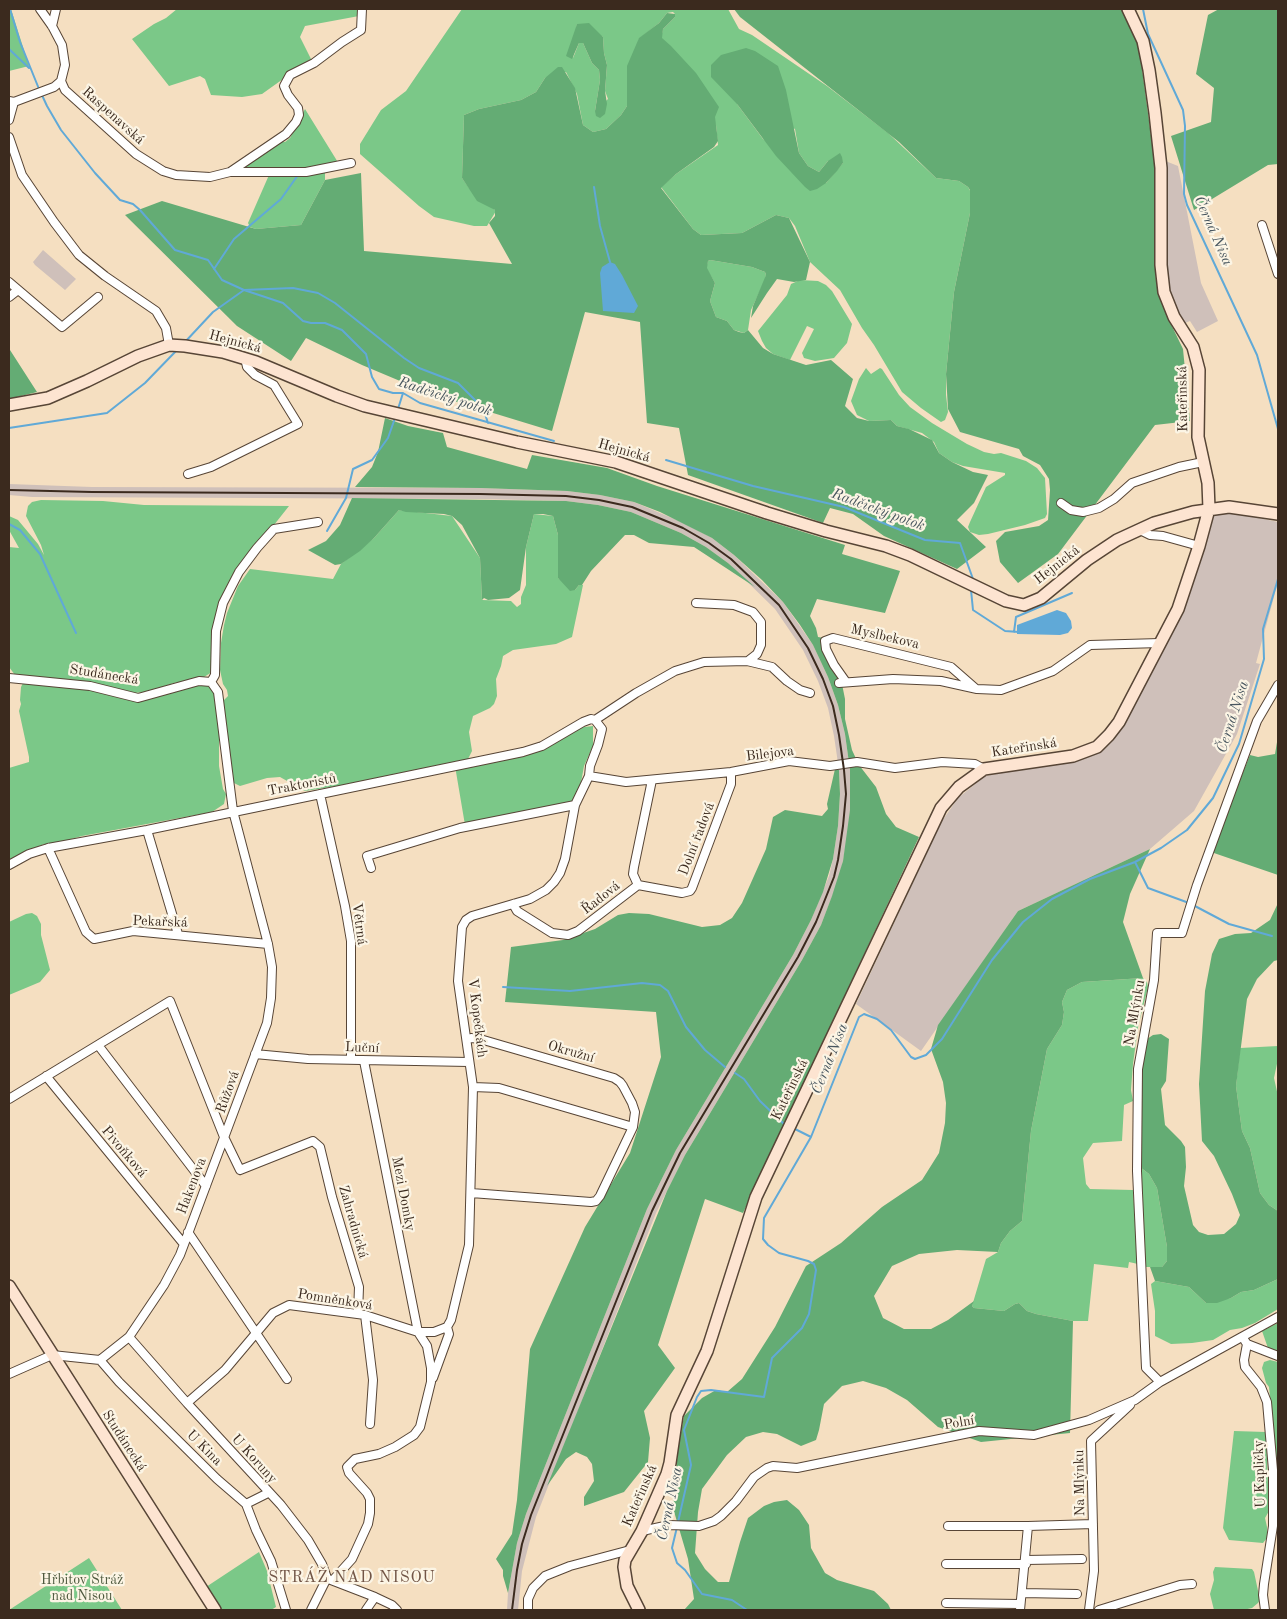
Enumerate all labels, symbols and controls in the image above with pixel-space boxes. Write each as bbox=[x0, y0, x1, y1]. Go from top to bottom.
street label: Raspenavská bbox=[78, 84, 148, 148]
water label: Černá Nisa bbox=[1190, 193, 1236, 269]
street label: Hejnická bbox=[207, 327, 263, 357]
street label: Kateřinská bbox=[1174, 366, 1192, 432]
water label: Radčický potok bbox=[396, 373, 494, 421]
street label: Hejnická bbox=[596, 436, 652, 466]
water label: Radčický potok bbox=[829, 485, 927, 535]
street label: Hejnická bbox=[1031, 542, 1083, 588]
street label: Myslbekova bbox=[849, 621, 921, 653]
street label: Studánecká bbox=[68, 661, 140, 689]
water label: Černá Nisa bbox=[1213, 679, 1253, 755]
street label: Kateřinská bbox=[990, 735, 1058, 761]
street label: Bilejova bbox=[745, 743, 795, 765]
street label: Traktoristů bbox=[266, 770, 338, 800]
street label: Dolní řadová bbox=[675, 800, 719, 878]
street label: Řadová bbox=[578, 878, 624, 918]
street label: Větrná bbox=[348, 902, 370, 946]
street label: Pekařská bbox=[132, 913, 188, 931]
street label: V Kopečkách bbox=[464, 977, 490, 1059]
street label: Na Mlýnku bbox=[1121, 979, 1149, 1047]
water label: Černá Nisa bbox=[808, 1021, 852, 1097]
street label: Okružní bbox=[546, 1037, 596, 1067]
street label: Luční bbox=[345, 1039, 379, 1057]
street label: Kateřinská bbox=[768, 1057, 812, 1123]
street label: Růžová bbox=[213, 1068, 243, 1116]
street label: Pivoňková bbox=[98, 1123, 150, 1181]
street label: Hakenova bbox=[174, 1155, 210, 1217]
street label: Mezi Domky bbox=[388, 1155, 418, 1233]
street label: Zahradnická bbox=[335, 1184, 371, 1260]
street label: Pomněnková bbox=[296, 1286, 374, 1314]
street label: Studánecká bbox=[98, 1407, 150, 1475]
street label: Polní bbox=[942, 1412, 976, 1434]
street label: U Kina bbox=[183, 1427, 225, 1469]
street label: U Koruny bbox=[227, 1431, 281, 1487]
street label: U Kapličky bbox=[1250, 1440, 1270, 1508]
street label: Na Mlýnku bbox=[1071, 1449, 1089, 1517]
street label: Kateřinská bbox=[619, 1462, 661, 1530]
water label: Černá Nisa bbox=[653, 1466, 687, 1542]
district label: STRÁŽ NAD NISOU bbox=[266, 1568, 438, 1588]
park label: Hřbitov Stráž nad Nisou bbox=[41, 1572, 123, 1604]

